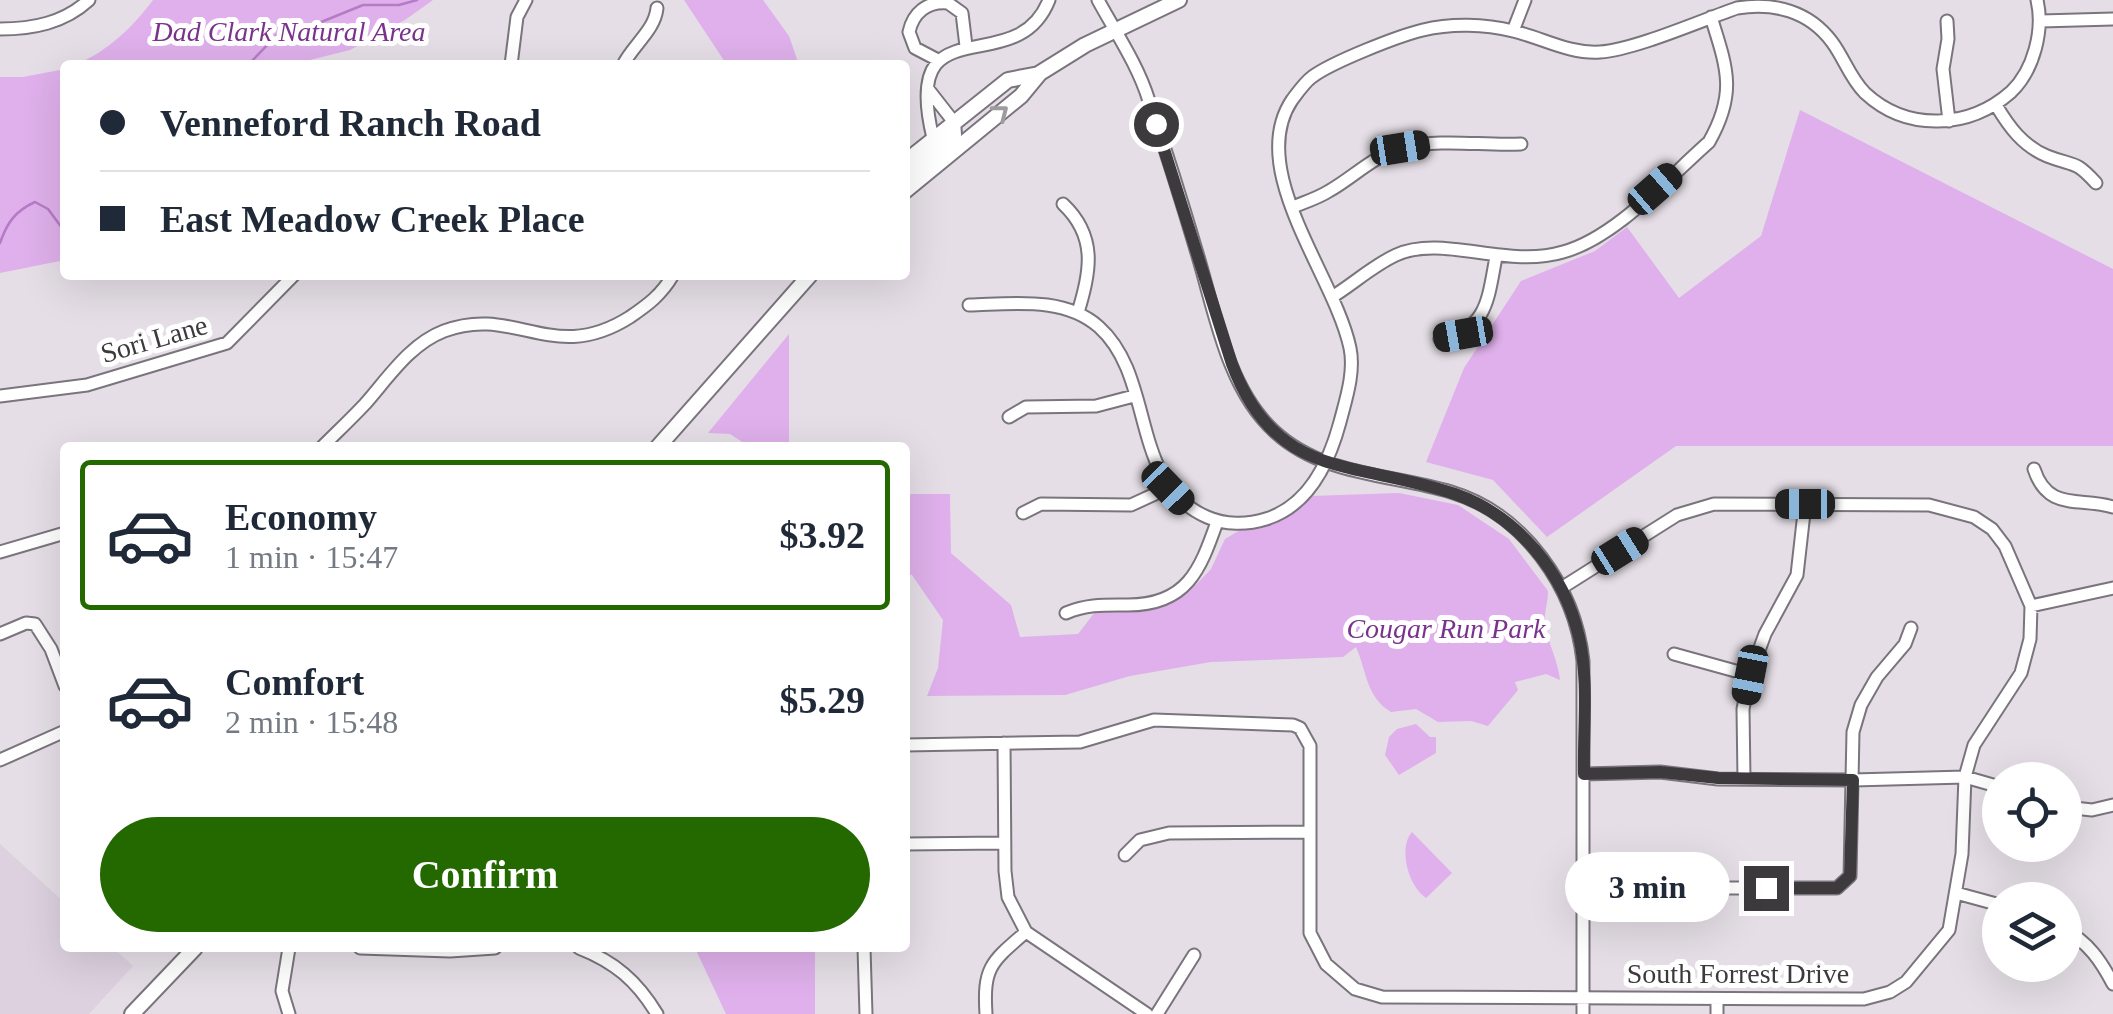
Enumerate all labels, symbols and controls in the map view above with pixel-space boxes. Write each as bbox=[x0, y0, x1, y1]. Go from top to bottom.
park label: Dad Clark Natural Area bbox=[151, 16, 426, 47]
text: Venneford Ranch Road bbox=[160, 102, 541, 144]
route start bbox=[1134, 102, 1179, 147]
one-way arrow bbox=[990, 106, 1008, 123]
car bbox=[1368, 128, 1432, 168]
car bbox=[1623, 158, 1687, 220]
text: East Meadow Creek Place bbox=[160, 198, 585, 240]
street label: Sori Lane bbox=[97, 309, 211, 369]
car bbox=[1431, 314, 1495, 354]
car bbox=[1136, 456, 1200, 520]
car bbox=[1775, 489, 1835, 519]
icon: car bbox=[105, 490, 195, 580]
text: Economy bbox=[225, 496, 377, 538]
text: $3.92 bbox=[780, 514, 865, 556]
car bbox=[1587, 522, 1653, 580]
text: 1 min · 15:47 bbox=[225, 539, 398, 575]
park label: Cougar Run Park bbox=[1346, 613, 1546, 644]
car bbox=[1730, 643, 1770, 707]
icon: car bbox=[105, 655, 195, 745]
text: Comfort bbox=[225, 661, 364, 703]
text: $5.29 bbox=[780, 679, 865, 721]
text: 2 min · 15:48 bbox=[225, 704, 398, 740]
map controls bbox=[1982, 762, 2082, 982]
button: locate bbox=[1982, 762, 2082, 862]
button: Confirm bbox=[100, 817, 870, 932]
callout: 3 min bbox=[1566, 853, 1731, 923]
route end bbox=[1744, 866, 1789, 911]
text: 3 min bbox=[1609, 869, 1686, 905]
button: layers bbox=[1982, 882, 2082, 982]
street label: South Forrest Drive bbox=[1627, 958, 1849, 989]

